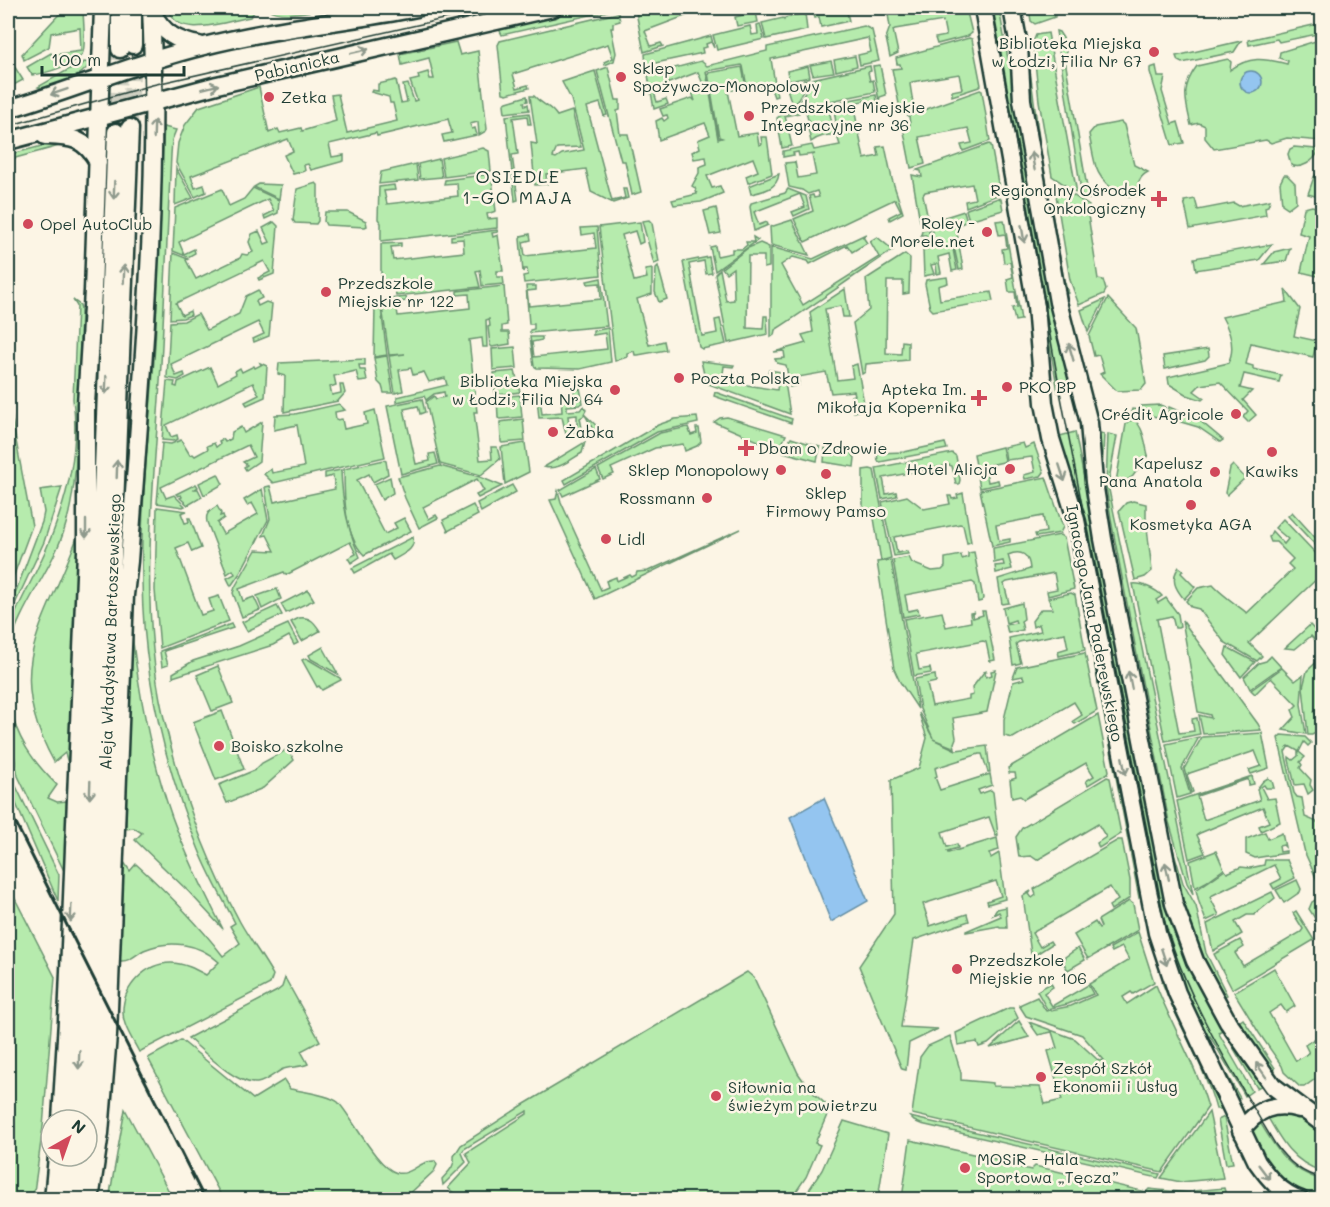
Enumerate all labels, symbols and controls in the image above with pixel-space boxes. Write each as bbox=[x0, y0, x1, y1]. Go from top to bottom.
place label: Biblioteka Miejska w Łodzi, Filia Nr 67 bbox=[991, 32, 1142, 71]
scale bar bbox=[42, 39, 184, 77]
one-way arrow bbox=[350, 45, 369, 57]
marker: Biblioteka Miejska w Łodzi, Filia Nr 67 bbox=[1147, 45, 1161, 59]
street label: Pabianicka bbox=[252, 46, 341, 85]
text: 100 m bbox=[51, 47, 101, 71]
place label: Sklep Spożywczo-Monopolowy bbox=[633, 57, 820, 96]
marker: Sklep Spożywczo-Monopolowy bbox=[614, 70, 628, 84]
one-way arrow bbox=[200, 80, 219, 92]
place label: Zetka bbox=[281, 86, 327, 107]
one-way arrow bbox=[50, 88, 69, 99]
marker: Zetka bbox=[262, 90, 276, 104]
place label: Przedszkole Miejskie Integracyjne nr 36 bbox=[761, 96, 925, 135]
marker: Przedszkole Miejskie Integracyjne nr 36 bbox=[742, 109, 756, 123]
one-way arrow bbox=[148, 120, 159, 140]
one-way arrow bbox=[1027, 152, 1038, 172]
district label: OSIEDLE 1-GO MAJA bbox=[462, 164, 574, 209]
place label: Regionalny Ośrodek Onkologiczny bbox=[990, 179, 1146, 218]
one-way arrow bbox=[108, 180, 120, 199]
marker: Regionalny Ośrodek Onkologiczny bbox=[1150, 190, 1168, 208]
place label: Roley - Morele.net bbox=[890, 212, 975, 251]
place label: Opel AutoClub bbox=[40, 213, 152, 234]
marker: Opel AutoClub bbox=[21, 217, 35, 231]
one-way arrow bbox=[1018, 224, 1029, 244]
marker: Roley - Morele.net bbox=[980, 225, 994, 239]
one-way arrow bbox=[119, 264, 130, 284]
place label: Przedszkole Miejskie nr 122 bbox=[338, 272, 454, 311]
marker: Przedszkole Miejskie nr 122 bbox=[319, 285, 333, 299]
one-way arrow bbox=[1065, 343, 1076, 362]
place label: Poczta Polska bbox=[691, 367, 800, 388]
place label: Biblioteka Miejska w Łodzi, Filia Nr 64 bbox=[452, 370, 604, 409]
marker: Poczta Polska bbox=[672, 371, 686, 385]
one-way arrow bbox=[101, 374, 112, 394]
place label: PKO BP bbox=[1019, 376, 1076, 397]
place label: Apteka Im. Mikołaja Kopernika bbox=[817, 378, 967, 417]
marker: PKO BP bbox=[1000, 380, 1014, 394]
marker: Biblioteka Miejska w Łodzi, Filia Nr 64 bbox=[608, 383, 622, 397]
marker: Apteka Im. Mikołaja Kopernika bbox=[972, 391, 986, 405]
place label: Crédit Agricole bbox=[1101, 403, 1224, 424]
marker: Crédit Agricole bbox=[1229, 407, 1243, 421]
place label: Żabka bbox=[565, 421, 614, 442]
marker: Żabka bbox=[546, 425, 560, 439]
place label: Dbam o Zdrowie bbox=[758, 437, 887, 458]
marker: Dbam o Zdrowie bbox=[739, 441, 753, 455]
marker: Kawiks bbox=[1265, 445, 1279, 459]
place label: Kapelusz Pana Anatola bbox=[1099, 452, 1203, 491]
place label: Hotel Alicja bbox=[906, 458, 998, 479]
one-way arrow bbox=[111, 459, 122, 479]
place label: Sklep Monopolowy bbox=[628, 459, 769, 480]
place label: Kawiks bbox=[1245, 460, 1299, 481]
marker: Hotel Alicja bbox=[1003, 462, 1017, 476]
marker: Sklep Monopolowy bbox=[774, 463, 788, 477]
one-way arrow bbox=[1057, 463, 1068, 482]
marker: Kapelusz Pana Anatola bbox=[1208, 465, 1222, 479]
marker: Sklep Firmowy Pamso bbox=[819, 467, 833, 481]
place label: Sklep Firmowy Pamso bbox=[766, 482, 886, 521]
place label: Rossmann bbox=[619, 487, 695, 508]
marker: Rossmann bbox=[700, 491, 714, 505]
street label: Aleja Władysława Bartoszewskiego bbox=[94, 493, 125, 770]
marker: Kosmetyka AGA bbox=[1184, 498, 1198, 512]
street label: Ignacego Jana Paderewskiego bbox=[1062, 503, 1129, 743]
place label: Kosmetyka AGA bbox=[1130, 513, 1252, 534]
one-way arrow bbox=[80, 519, 92, 539]
place label: Lidl bbox=[618, 528, 645, 549]
marker: Lidl bbox=[599, 532, 613, 546]
one-way arrow bbox=[1124, 670, 1135, 690]
place label: Boisko szkolne bbox=[231, 735, 344, 756]
marker: Boisko szkolne bbox=[212, 739, 226, 753]
one-way arrow bbox=[1119, 756, 1130, 776]
one-way arrow bbox=[84, 779, 96, 799]
one-way arrow bbox=[1161, 862, 1172, 881]
one-way arrow bbox=[66, 903, 77, 923]
one-way arrow bbox=[1159, 947, 1170, 966]
place label: Przedszkole Miejskie nr 106 bbox=[969, 949, 1087, 988]
marker: Przedszkole Miejskie nr 106 bbox=[950, 962, 964, 976]
one-way arrow bbox=[73, 1049, 85, 1069]
place label: Zespół Szkół Ekonomii i Usług bbox=[1053, 1057, 1178, 1096]
one-way arrow bbox=[1255, 1062, 1267, 1078]
marker: Zespół Szkół Ekonomii i Usług bbox=[1034, 1070, 1048, 1084]
place label: Siłownia na świeżym powietrzu bbox=[728, 1076, 877, 1115]
marker: Siłownia na świeżym powietrzu bbox=[709, 1089, 723, 1103]
north arrow bbox=[39, 1108, 99, 1168]
text: N bbox=[68, 1114, 90, 1138]
place label: MOSiR - Hala Sportowa „Tęcza” bbox=[977, 1148, 1119, 1187]
marker: MOSiR - Hala Sportowa „Tęcza” bbox=[958, 1161, 972, 1175]
one-way arrow bbox=[1258, 1163, 1270, 1179]

